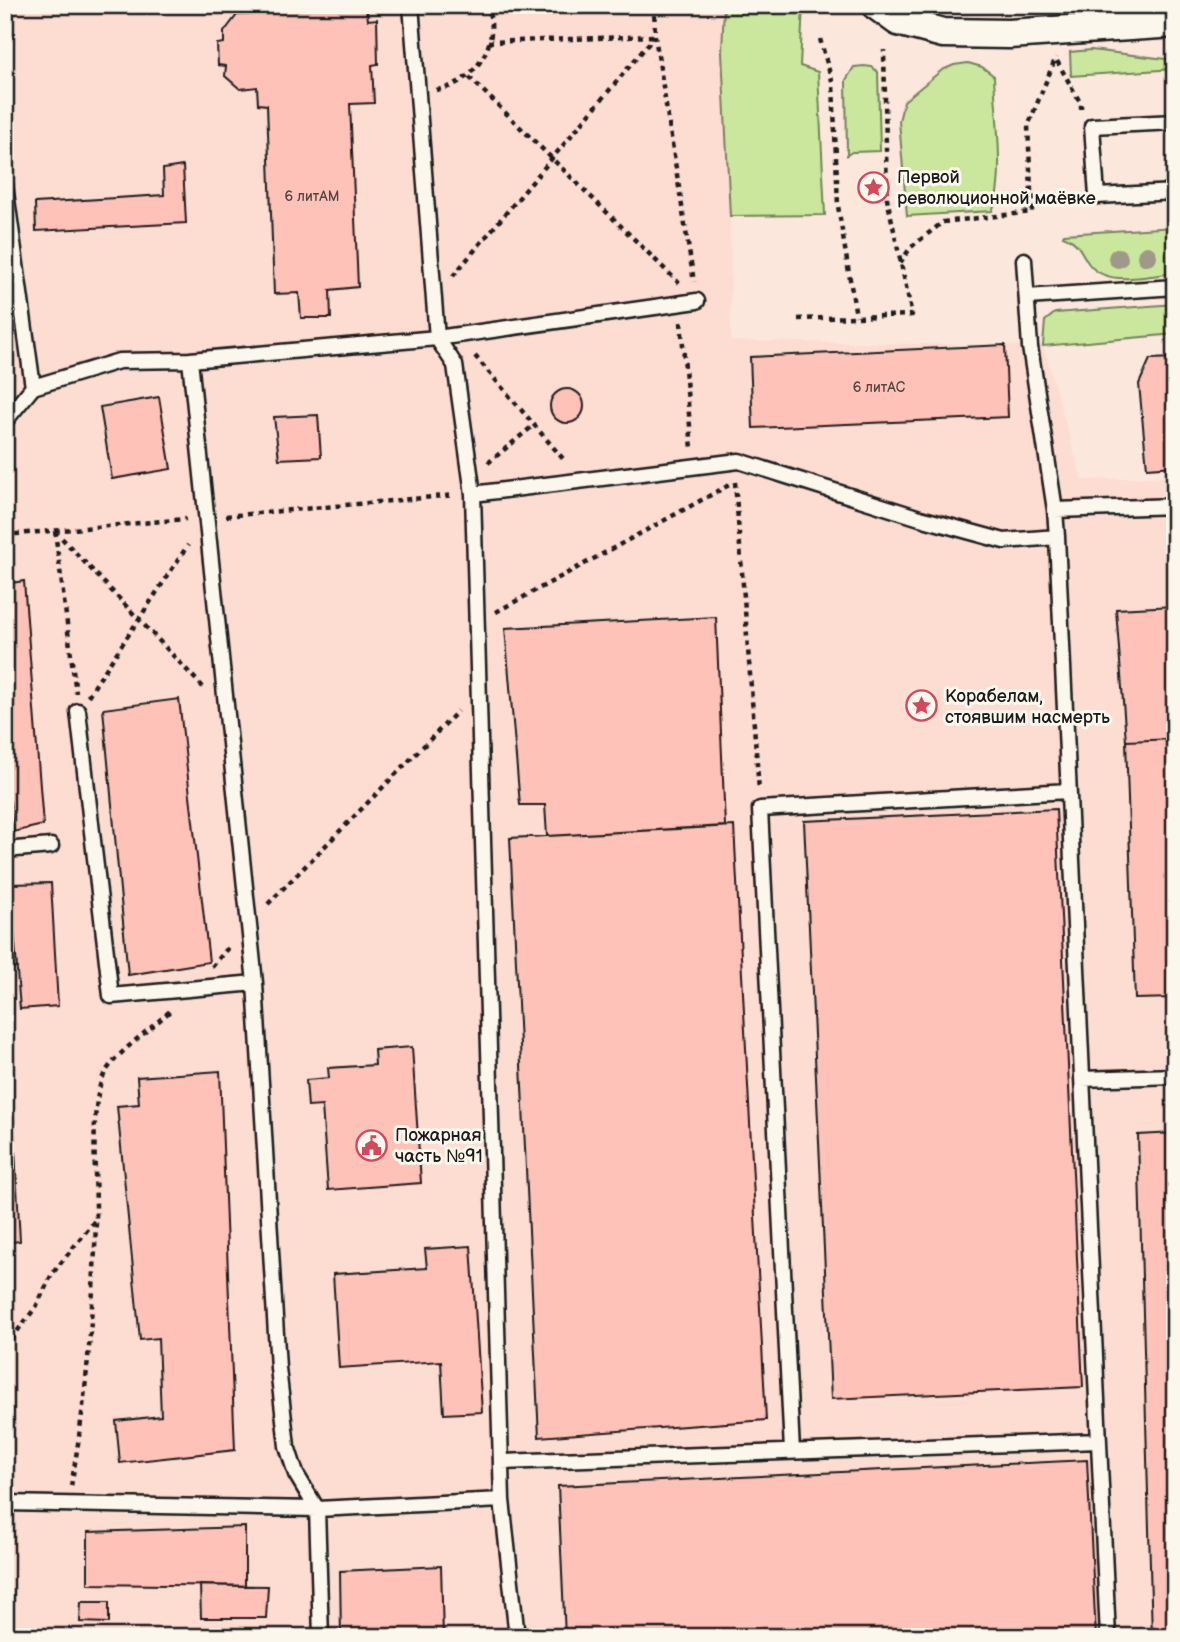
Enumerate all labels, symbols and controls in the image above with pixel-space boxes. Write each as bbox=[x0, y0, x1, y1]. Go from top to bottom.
place label: Первой революционной маёвке bbox=[897, 167, 1096, 209]
place icon: Первой революционной маёвке bbox=[857, 170, 891, 204]
house number: 6 литАМ bbox=[285, 188, 339, 205]
house number: 6 литАС bbox=[853, 379, 906, 396]
place label: Корабелам, стоявшим насмерть bbox=[945, 686, 1110, 728]
place icon: Корабелам, стоявшим насмерть bbox=[905, 689, 939, 723]
place label: Пожарная часть №91 bbox=[395, 1125, 483, 1167]
public building icon: Пожарная часть №91 bbox=[355, 1128, 389, 1162]

